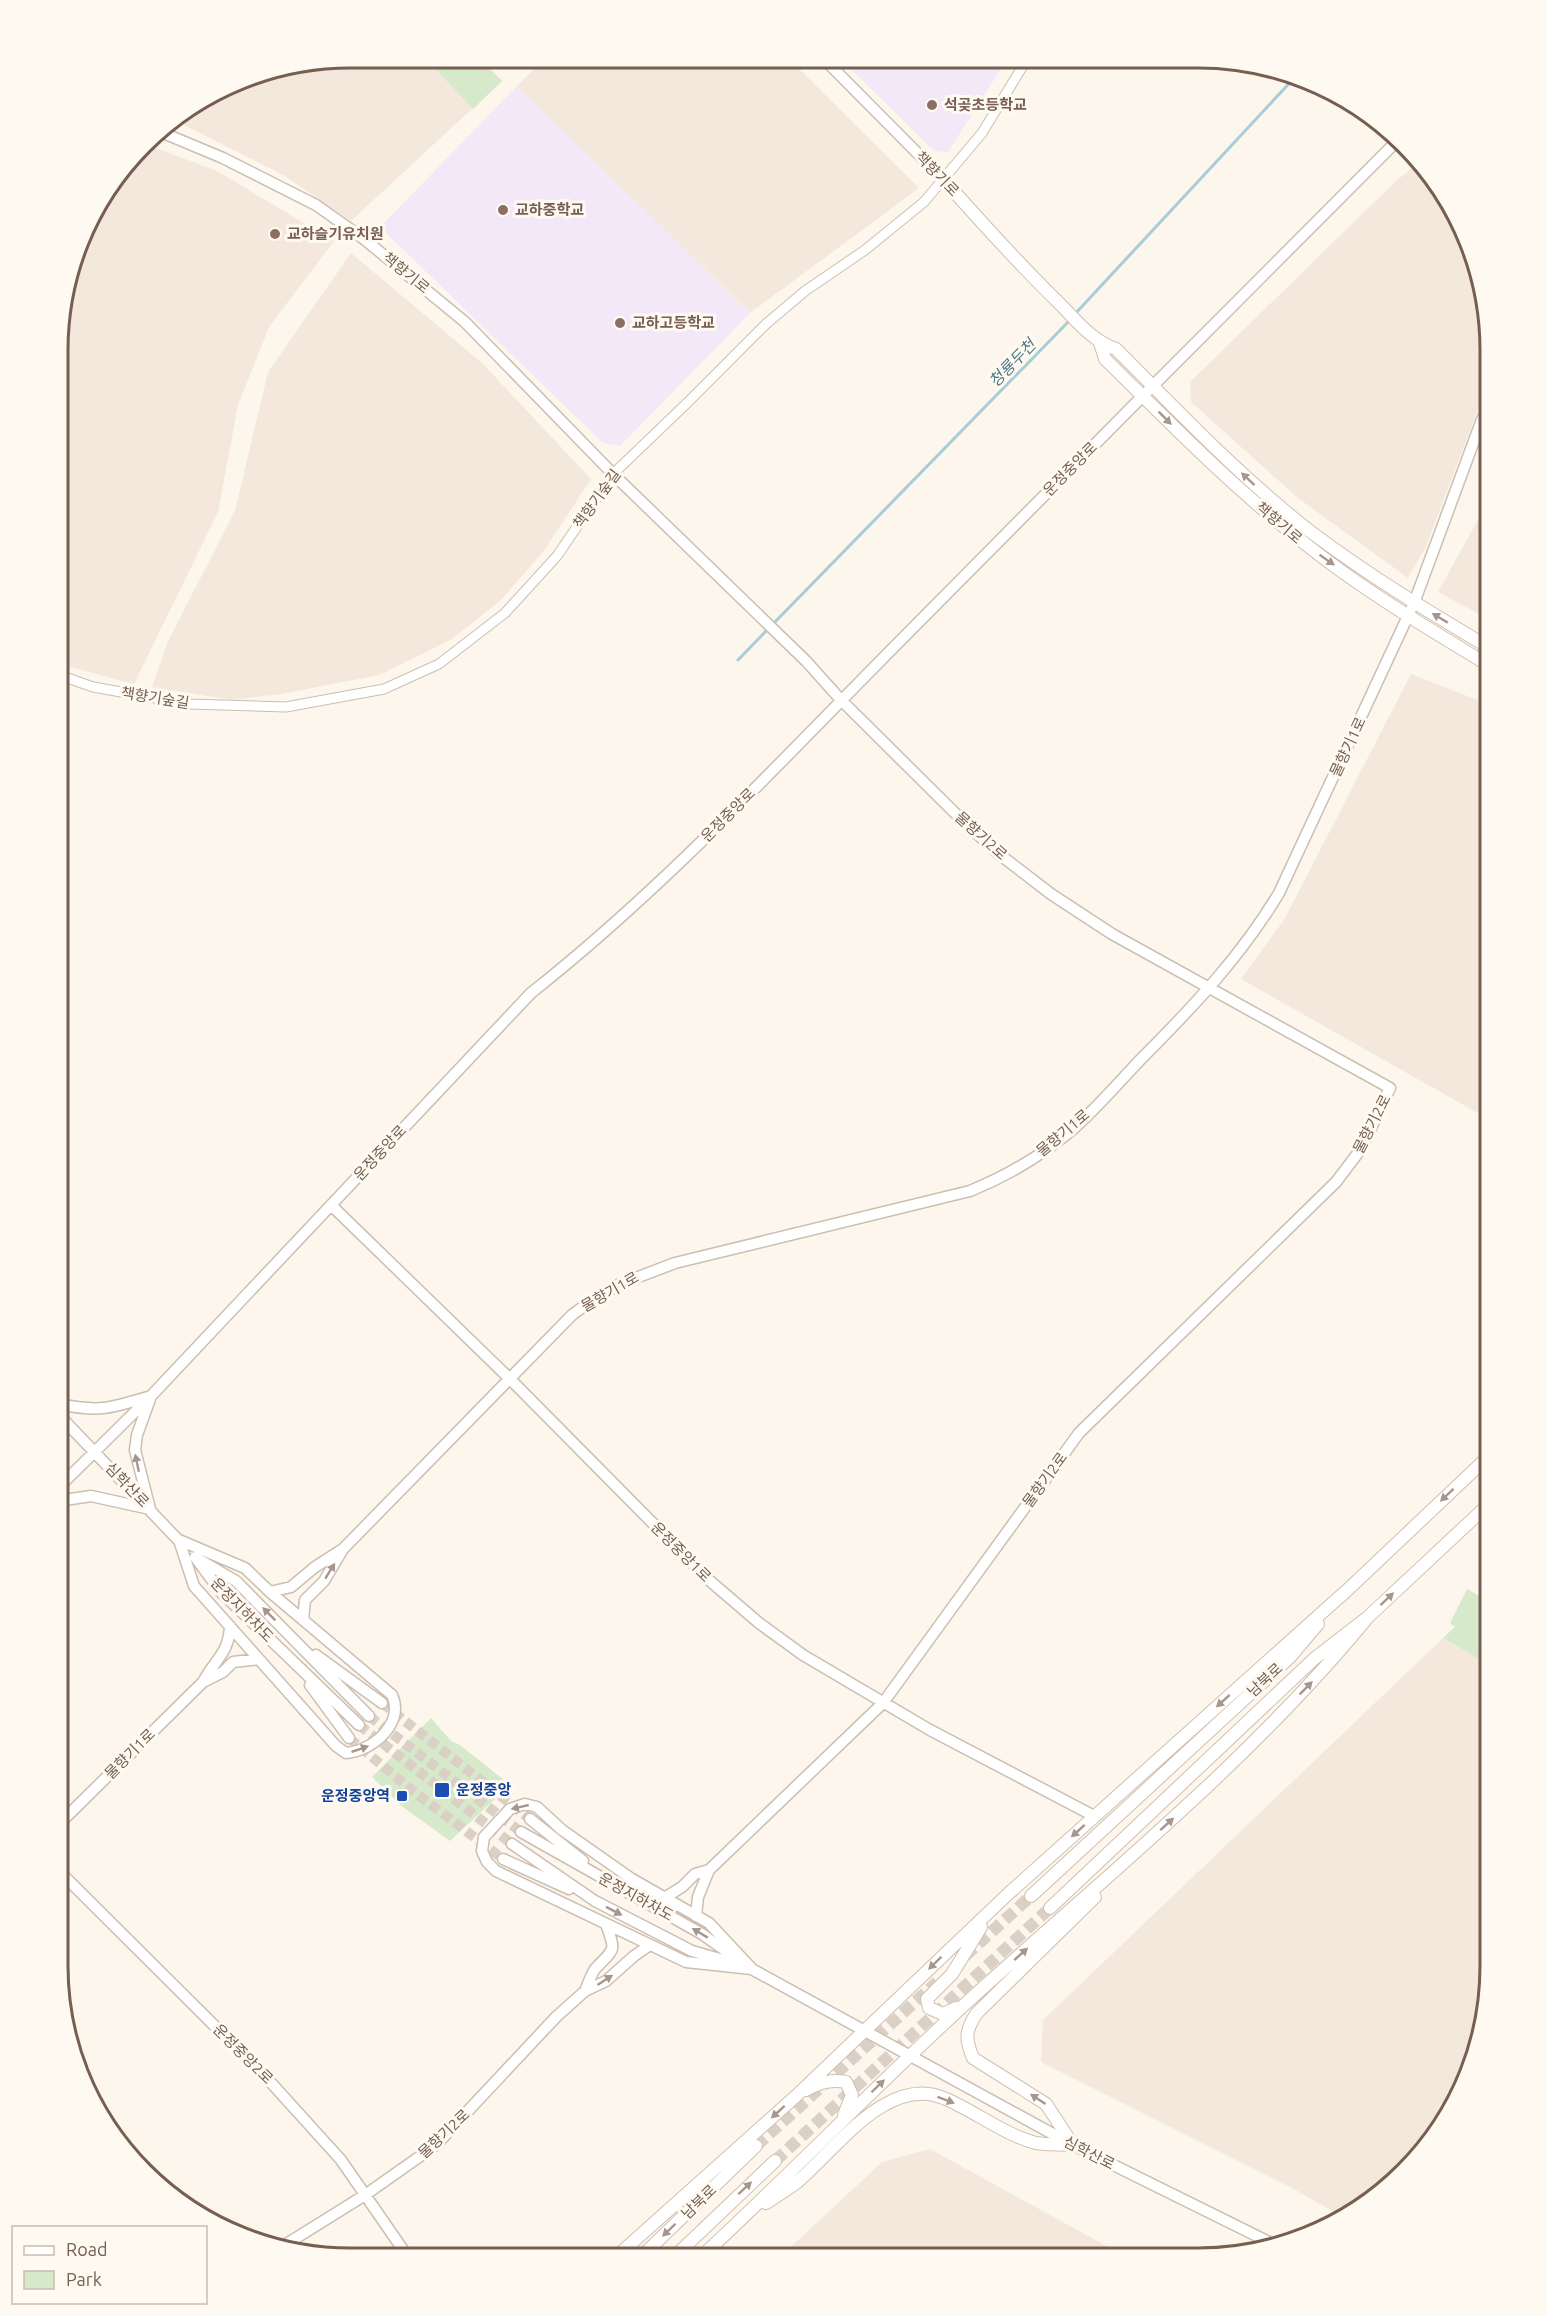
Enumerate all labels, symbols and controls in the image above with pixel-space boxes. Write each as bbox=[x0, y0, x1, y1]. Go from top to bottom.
place label: 석곶초등학교 bbox=[944, 96, 1027, 113]
marker: 석곶초등학교 bbox=[925, 98, 939, 112]
street label: 책향기로 bbox=[912, 148, 963, 199]
place label: 교하중학교 bbox=[515, 201, 584, 218]
marker: 교하중학교 bbox=[496, 203, 510, 217]
place label: 교하슬기유치원 bbox=[287, 225, 384, 242]
marker: 교하슬기유치원 bbox=[268, 227, 282, 241]
street label: 책향기로 bbox=[380, 249, 433, 297]
place label: 교하고등학교 bbox=[632, 314, 715, 331]
marker: 교하고등학교 bbox=[613, 316, 627, 330]
water label: 청룡두천 bbox=[985, 334, 1041, 390]
one-way arrow bbox=[1157, 411, 1172, 425]
street label: 운정중앙로 bbox=[1039, 438, 1100, 499]
street label: 책향기숲길 bbox=[569, 466, 624, 532]
one-way arrow bbox=[1241, 472, 1256, 486]
street label: 책향기로 bbox=[1253, 498, 1306, 547]
one-way arrow bbox=[1319, 554, 1335, 566]
one-way arrow bbox=[1432, 613, 1448, 624]
street label: 책향기숲길 bbox=[120, 684, 190, 711]
street label: 물향기1로 bbox=[1326, 714, 1369, 779]
street label: 운정중앙로 bbox=[697, 784, 758, 845]
street label: 물향기2로 bbox=[952, 808, 1011, 863]
street label: 물향기2로 bbox=[1350, 1092, 1394, 1156]
street label: 물향기1로 bbox=[1033, 1106, 1093, 1160]
street label: 운정중앙로 bbox=[350, 1122, 409, 1184]
street label: 물향기1로 bbox=[578, 1268, 642, 1315]
street label: 물향기2로 bbox=[1019, 1449, 1070, 1510]
one-way arrow bbox=[132, 1453, 142, 1472]
street label: 심학산로 bbox=[102, 1459, 153, 1510]
one-way arrow bbox=[1440, 1488, 1454, 1502]
street label: 운정중앙1로 bbox=[648, 1518, 715, 1585]
one-way arrow bbox=[324, 1563, 335, 1579]
street label: 운정지하차도 bbox=[207, 1574, 277, 1645]
one-way arrow bbox=[1380, 1593, 1394, 1607]
one-way arrow bbox=[262, 1608, 276, 1622]
street label: 남북로 bbox=[1244, 1659, 1286, 1700]
one-way arrow bbox=[1299, 1681, 1313, 1695]
one-way arrow bbox=[1216, 1694, 1231, 1707]
street label: 물향기1로 bbox=[101, 1725, 158, 1782]
one-way arrow bbox=[352, 1744, 370, 1753]
marker: 운정중앙 bbox=[433, 1781, 451, 1799]
place label: 운정중앙 bbox=[456, 1781, 511, 1798]
place label: 운정중앙역 bbox=[321, 1787, 390, 1804]
marker: 운정중앙역 bbox=[395, 1789, 409, 1803]
one-way arrow bbox=[510, 1803, 529, 1812]
one-way arrow bbox=[1159, 1818, 1174, 1831]
one-way arrow bbox=[1071, 1824, 1086, 1837]
street label: 운정지하차도 bbox=[596, 1869, 677, 1924]
one-way arrow bbox=[605, 1905, 623, 1915]
one-way arrow bbox=[692, 1927, 708, 1938]
one-way arrow bbox=[1013, 1948, 1028, 1961]
one-way arrow bbox=[928, 1956, 942, 1970]
one-way arrow bbox=[597, 1975, 613, 1986]
street label: 운정중앙2로 bbox=[210, 2020, 277, 2087]
one-way arrow bbox=[870, 2079, 884, 2093]
one-way arrow bbox=[1030, 2093, 1046, 2104]
one-way arrow bbox=[937, 2095, 955, 2105]
one-way arrow bbox=[771, 2105, 786, 2118]
street label: 물향기2로 bbox=[415, 2106, 473, 2162]
street label: 심학산로 bbox=[1061, 2132, 1118, 2173]
street label: 남북로 bbox=[678, 2181, 719, 2222]
one-way arrow bbox=[738, 2182, 752, 2196]
one-way arrow bbox=[662, 2223, 677, 2236]
legend bbox=[12, 2226, 207, 2304]
text: Road bbox=[66, 2239, 108, 2259]
text: Park bbox=[66, 2269, 102, 2289]

